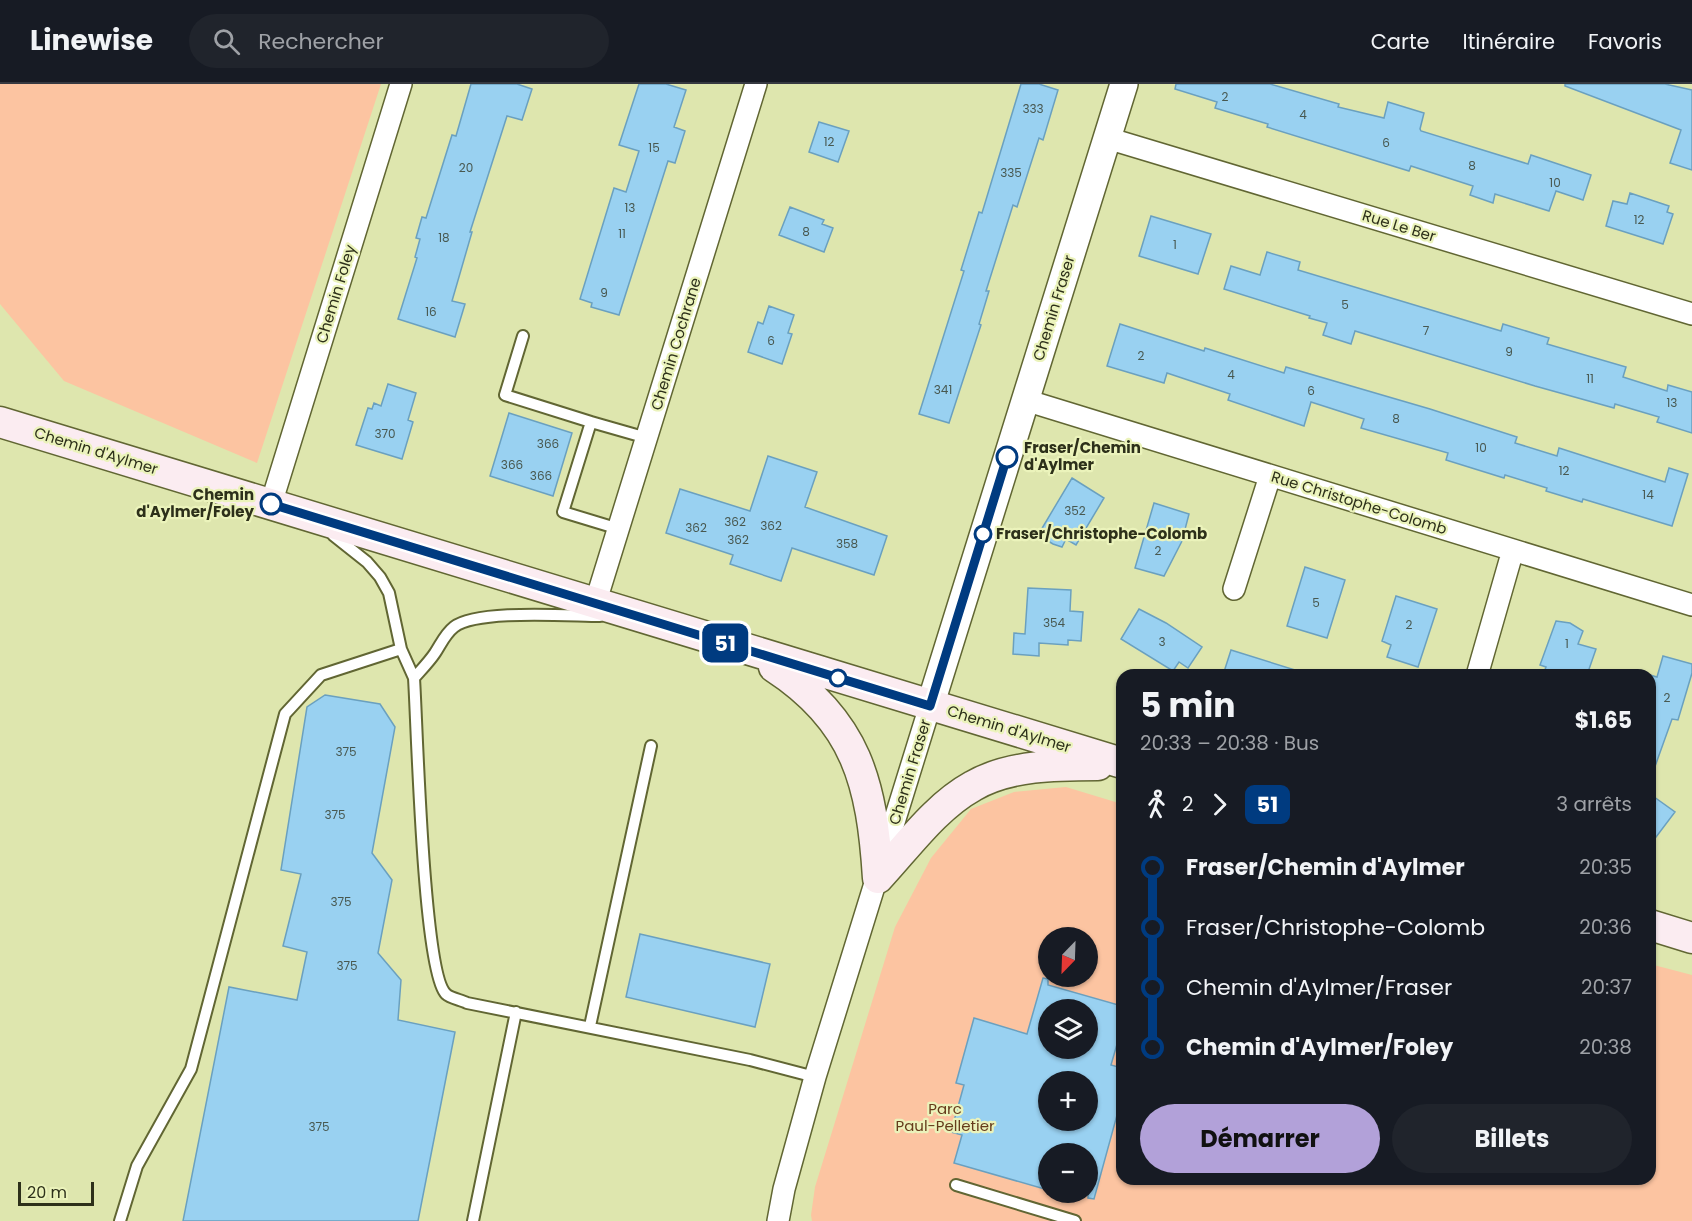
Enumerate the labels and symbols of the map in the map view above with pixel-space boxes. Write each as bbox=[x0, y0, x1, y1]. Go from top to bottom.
house number: 2 bbox=[1222, 88, 1229, 105]
house number: 333 bbox=[1022, 100, 1044, 117]
house number: 4 bbox=[1299, 106, 1307, 123]
house number: 12 bbox=[824, 133, 834, 150]
house number: 6 bbox=[1382, 134, 1390, 151]
house number: 15 bbox=[648, 139, 660, 156]
house number: 8 bbox=[1468, 157, 1476, 174]
house number: 20 bbox=[459, 159, 473, 176]
house number: 335 bbox=[1000, 164, 1022, 181]
house number: 10 bbox=[1549, 174, 1561, 191]
house number: 13 bbox=[625, 199, 635, 216]
street label: Rue Le Ber bbox=[1360, 204, 1439, 247]
house number: 12 bbox=[1634, 211, 1644, 228]
house number: 8 bbox=[802, 223, 810, 240]
house number: 11 bbox=[618, 225, 626, 242]
house number: 18 bbox=[438, 229, 450, 246]
house number: 1 bbox=[1173, 236, 1177, 253]
street label: Chemin Foley bbox=[311, 242, 361, 346]
street label: Chemin Fraser bbox=[1028, 252, 1080, 363]
street label: Chemin Cochrane bbox=[645, 275, 706, 413]
house number: 9 bbox=[600, 284, 608, 301]
house number: 5 bbox=[1341, 296, 1349, 313]
house number: 16 bbox=[425, 303, 437, 320]
house number: 7 bbox=[1423, 322, 1430, 339]
house number: 6 bbox=[767, 332, 775, 349]
house number: 9 bbox=[1505, 343, 1513, 360]
house number: 2 bbox=[1138, 347, 1145, 364]
house number: 4 bbox=[1227, 366, 1235, 383]
house number: 11 bbox=[1586, 370, 1594, 387]
house number: 341 bbox=[934, 381, 952, 398]
house number: 6 bbox=[1307, 382, 1315, 399]
house number: 13 bbox=[1667, 394, 1677, 411]
house number: 8 bbox=[1392, 410, 1400, 427]
street label: Chemin d'Aylmer bbox=[32, 422, 161, 479]
house number: 370 bbox=[374, 425, 396, 442]
house number: 366 bbox=[537, 435, 559, 452]
place label: Fraser/Chemin d'Aylmer bbox=[1024, 437, 1141, 475]
house number: 10 bbox=[1475, 439, 1487, 456]
marker: Fraser/Chemin d'Aylmer bbox=[996, 446, 1018, 468]
house number: 366 bbox=[501, 456, 523, 473]
house number: 12 bbox=[1559, 462, 1569, 479]
street label: Rue Christophe-Colomb bbox=[1269, 466, 1450, 539]
house number: 366 bbox=[530, 467, 552, 484]
place label: Chemin d'Aylmer/Foley bbox=[136, 484, 255, 522]
house number: 14 bbox=[1642, 486, 1654, 503]
marker: Chemin d'Aylmer/Foley bbox=[260, 493, 282, 515]
house number: 352 bbox=[1064, 502, 1086, 519]
house number: 362 bbox=[724, 513, 746, 530]
house number: 362 bbox=[760, 517, 782, 534]
house number: 362 bbox=[685, 519, 707, 536]
place label: Fraser/Christophe-Colomb bbox=[996, 523, 1207, 544]
marker: Fraser/Christophe-Colomb bbox=[974, 525, 992, 543]
house number: 362 bbox=[727, 531, 749, 548]
house number: 358 bbox=[836, 535, 858, 552]
house number: 2 bbox=[1155, 542, 1162, 559]
house number: 5 bbox=[1312, 594, 1320, 611]
house number: 354 bbox=[1043, 614, 1066, 631]
house number: 2 bbox=[1406, 616, 1413, 633]
line badge: 51 bbox=[698, 624, 752, 662]
house number: 3 bbox=[1158, 633, 1166, 650]
house number: 1 bbox=[1565, 635, 1569, 652]
unlabelled marker bbox=[829, 669, 847, 687]
house number: 2 bbox=[1664, 689, 1671, 706]
street label: Chemin d'Aylmer bbox=[945, 700, 1074, 757]
street label: Chemin Fraser bbox=[884, 716, 936, 827]
house number: 375 bbox=[335, 743, 357, 760]
house number: 375 bbox=[324, 806, 346, 823]
house number: 375 bbox=[330, 893, 352, 910]
north arrow bbox=[1038, 927, 1098, 987]
house number: 375 bbox=[336, 957, 358, 974]
park label: Parc Paul-Pelletier bbox=[895, 1098, 995, 1136]
house number: 375 bbox=[308, 1118, 330, 1135]
scale bar bbox=[18, 1179, 94, 1206]

